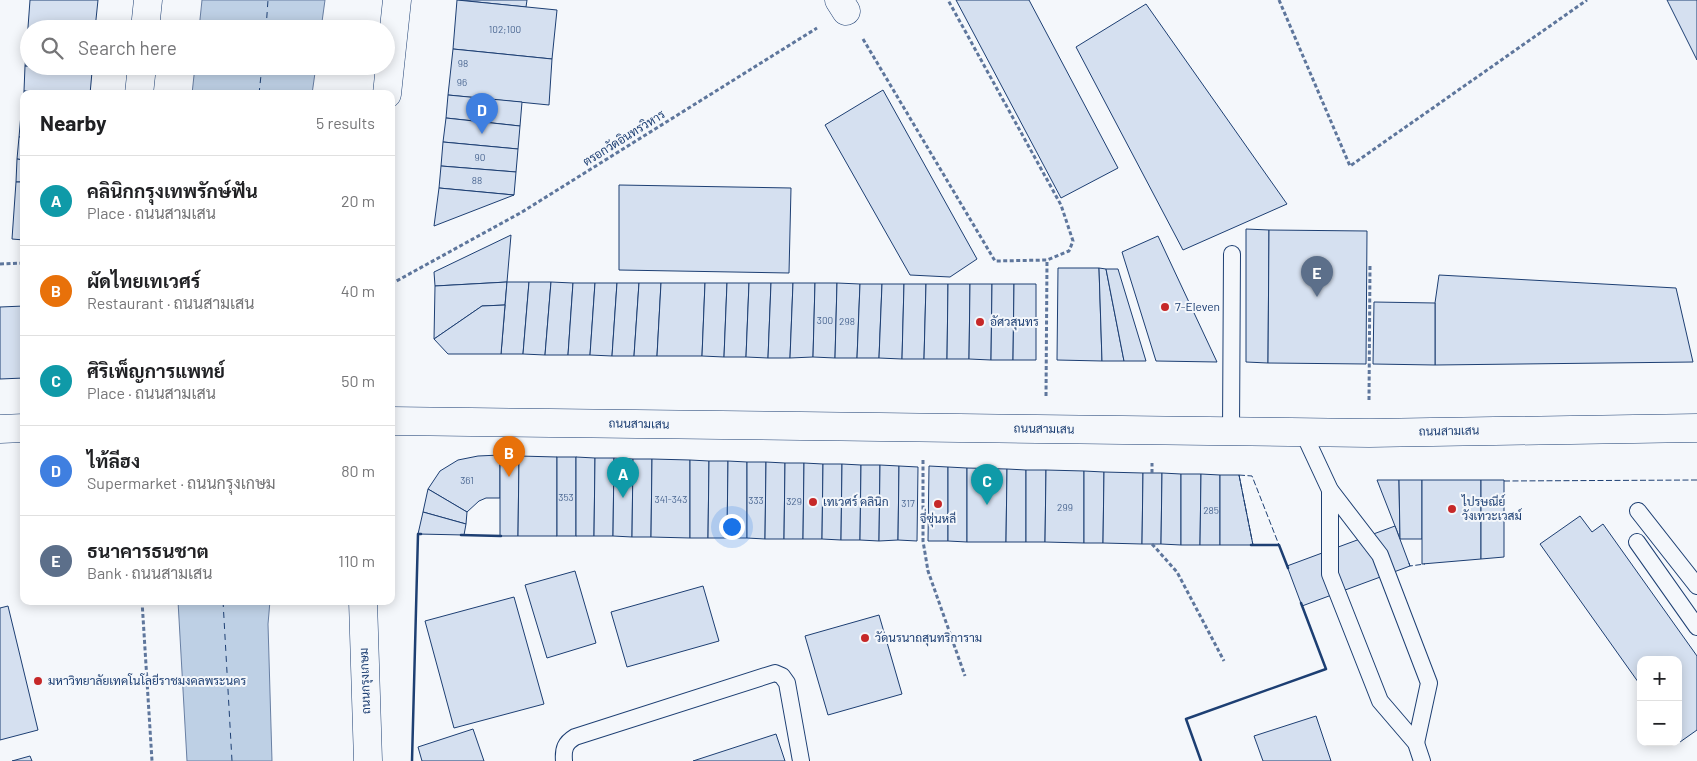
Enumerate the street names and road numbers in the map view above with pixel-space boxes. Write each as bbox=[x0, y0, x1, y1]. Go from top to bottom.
street label: ตรอกวัดอินทรวิหาร bbox=[580, 106, 667, 168]
street label: ถนนสามเสน bbox=[609, 415, 670, 431]
street label: ถนนสามเสน bbox=[1014, 420, 1075, 436]
street label: ถนนสามเสน bbox=[1418, 422, 1480, 438]
street label: ถนนกรุงเกษม bbox=[356, 647, 375, 715]

